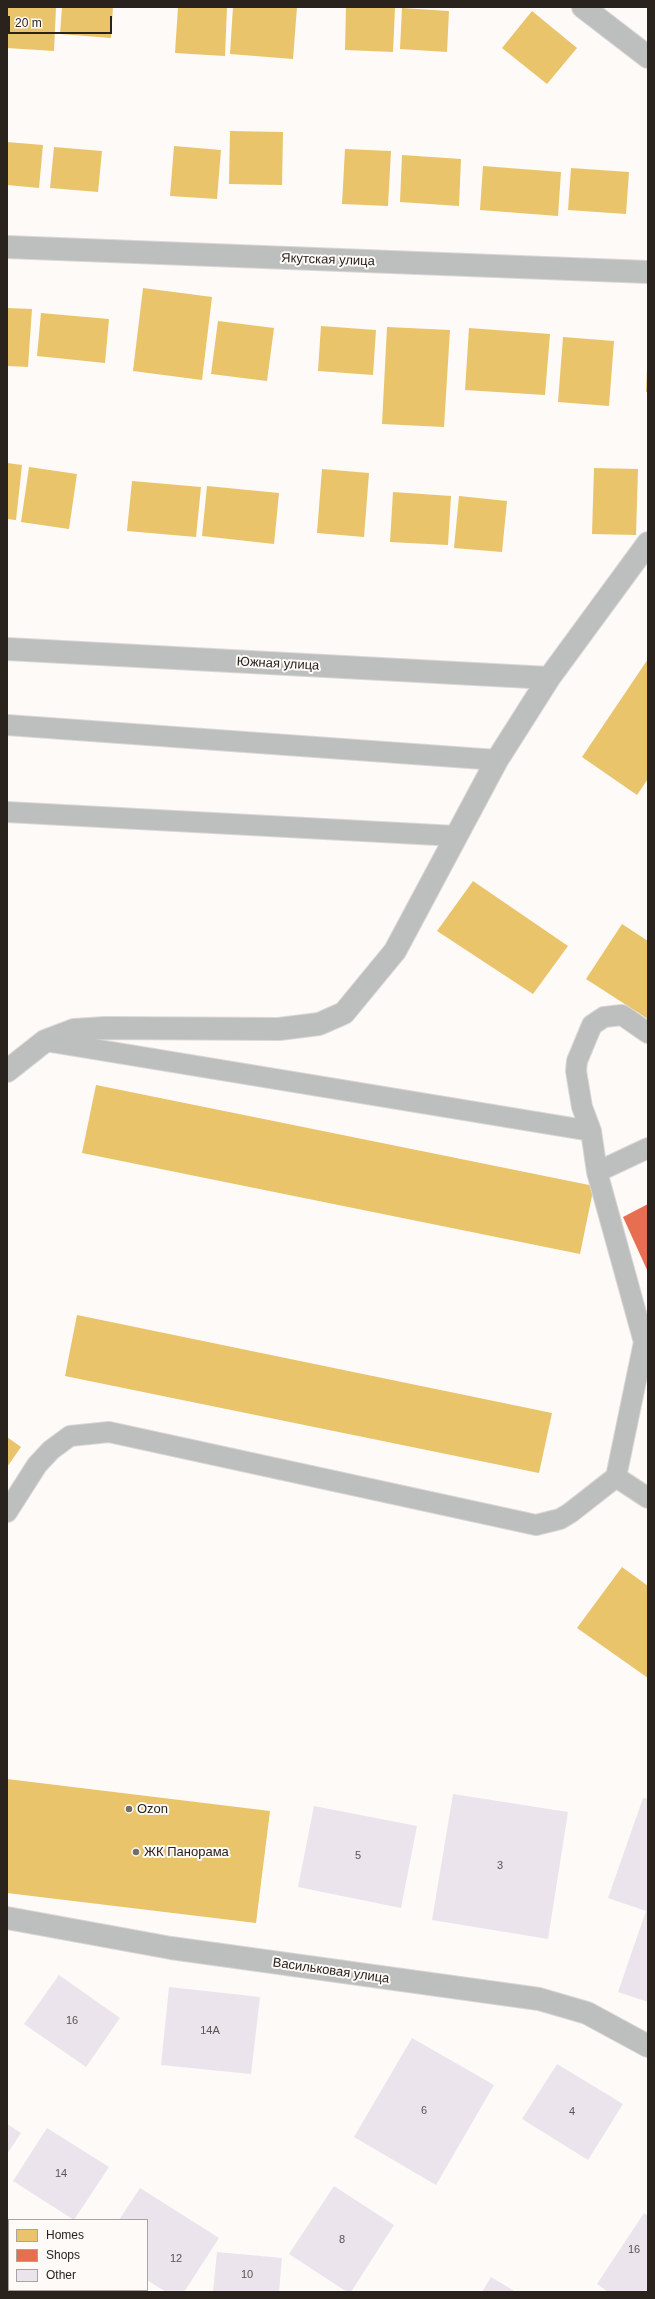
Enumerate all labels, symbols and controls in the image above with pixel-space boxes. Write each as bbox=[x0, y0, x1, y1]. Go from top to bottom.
scale bar bbox=[10, 8, 114, 34]
text: 20 m bbox=[15, 16, 42, 30]
street label: Якутская улица bbox=[281, 251, 375, 269]
street label: Южная улица bbox=[236, 654, 320, 674]
place label: Ozon bbox=[137, 1801, 168, 1817]
marker: Ozon bbox=[124, 1804, 134, 1814]
place label: ЖК Панорама bbox=[144, 1844, 229, 1860]
marker: ЖК Панорама bbox=[131, 1847, 141, 1857]
house number: 5 bbox=[355, 1849, 361, 1863]
house number: 3 bbox=[497, 1859, 503, 1873]
street label: Васильковая улица bbox=[272, 1955, 390, 1987]
house number: 16 bbox=[66, 2014, 78, 2028]
house number: 14А bbox=[200, 2024, 220, 2038]
house number: 6 bbox=[421, 2104, 427, 2118]
house number: 4 bbox=[569, 2105, 575, 2119]
house number: 14 bbox=[55, 2167, 67, 2181]
legend bbox=[8, 2219, 148, 2291]
text: Homes bbox=[46, 2228, 84, 2242]
house number: 8 bbox=[339, 2233, 345, 2247]
house number: 16 bbox=[628, 2243, 640, 2257]
text: Shops bbox=[46, 2248, 80, 2262]
house number: 12 bbox=[170, 2252, 182, 2266]
text: Other bbox=[46, 2268, 76, 2282]
house number: 10 bbox=[241, 2268, 253, 2282]

